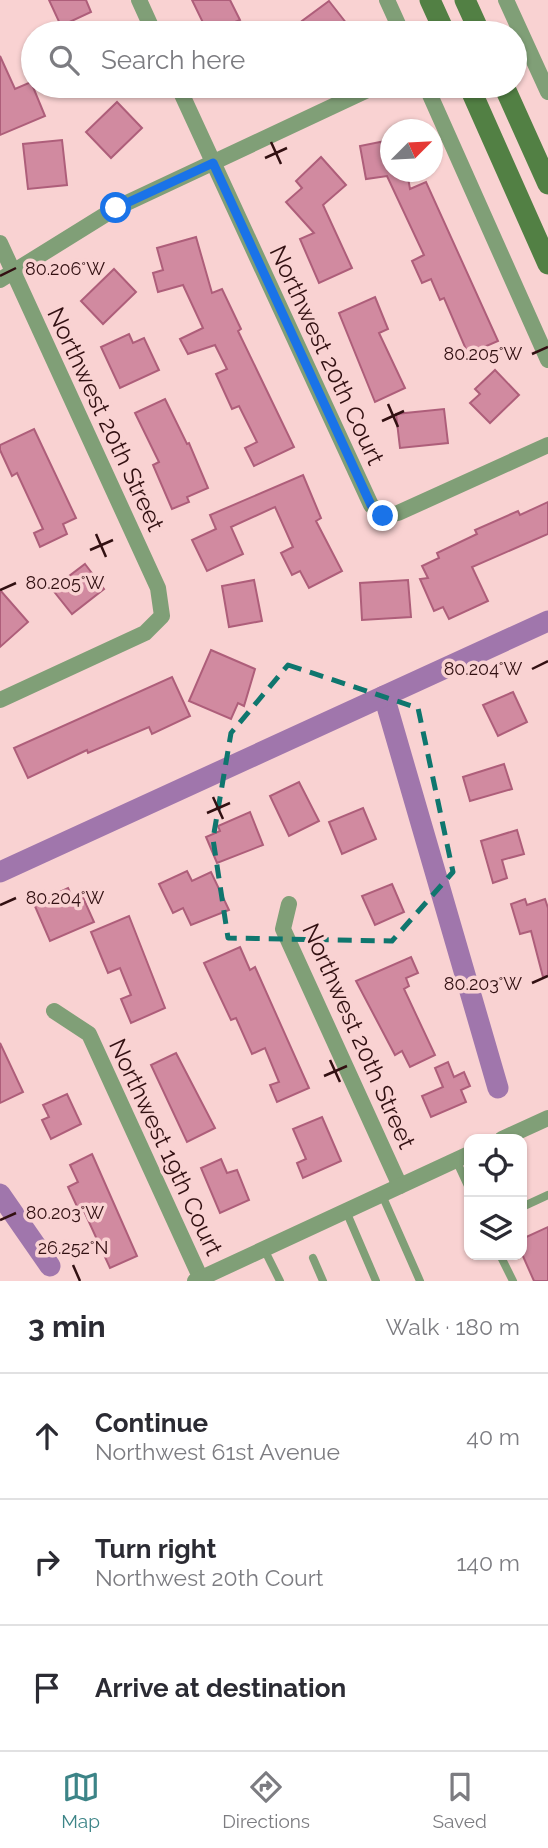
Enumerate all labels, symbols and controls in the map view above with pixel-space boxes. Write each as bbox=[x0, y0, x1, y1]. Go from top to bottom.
search box bbox=[21, 21, 527, 98]
icon: search bbox=[45, 41, 83, 79]
text: Search here bbox=[101, 45, 245, 75]
north arrow bbox=[380, 119, 443, 182]
route start bbox=[100, 192, 131, 223]
street label: Northwest 20th Court bbox=[263, 241, 391, 469]
text: 80.206°W bbox=[25, 258, 105, 279]
street label: Northwest 20th Street bbox=[41, 302, 171, 536]
text: 80.205°W bbox=[444, 343, 523, 364]
route end bbox=[367, 500, 398, 531]
text: 80.205°W bbox=[26, 572, 105, 593]
text: 80.204°W bbox=[444, 658, 523, 679]
text: 80.204°W bbox=[26, 887, 105, 908]
street label: Northwest 20th Street bbox=[296, 919, 422, 1153]
text: 80.203°W bbox=[444, 973, 522, 994]
street label: Northwest 19th Court bbox=[103, 1034, 229, 1260]
map controls bbox=[464, 1134, 527, 1260]
button: locate bbox=[464, 1134, 527, 1197]
button: layers bbox=[464, 1197, 527, 1260]
text: 80.203°W bbox=[26, 1202, 104, 1223]
text: 26.252°N bbox=[38, 1237, 108, 1258]
text: 3 min bbox=[28, 1309, 106, 1344]
text: Walk · 180 m bbox=[386, 1313, 520, 1340]
text: Continue bbox=[95, 1408, 208, 1438]
icon: ahead bbox=[28, 1417, 66, 1455]
text: 40 m bbox=[466, 1423, 520, 1450]
text: Northwest 61st Avenue bbox=[95, 1438, 340, 1465]
text: Turn right bbox=[95, 1534, 216, 1564]
icon: right bbox=[28, 1543, 66, 1581]
text: 140 m bbox=[457, 1549, 520, 1576]
text: Northwest 20th Court bbox=[95, 1564, 324, 1591]
icon: arrive bbox=[28, 1669, 66, 1707]
text: Arrive at destination bbox=[95, 1673, 346, 1703]
tab: Map bbox=[61, 1768, 100, 1832]
tab: Directions bbox=[222, 1768, 310, 1832]
tab: Saved bbox=[432, 1768, 487, 1832]

